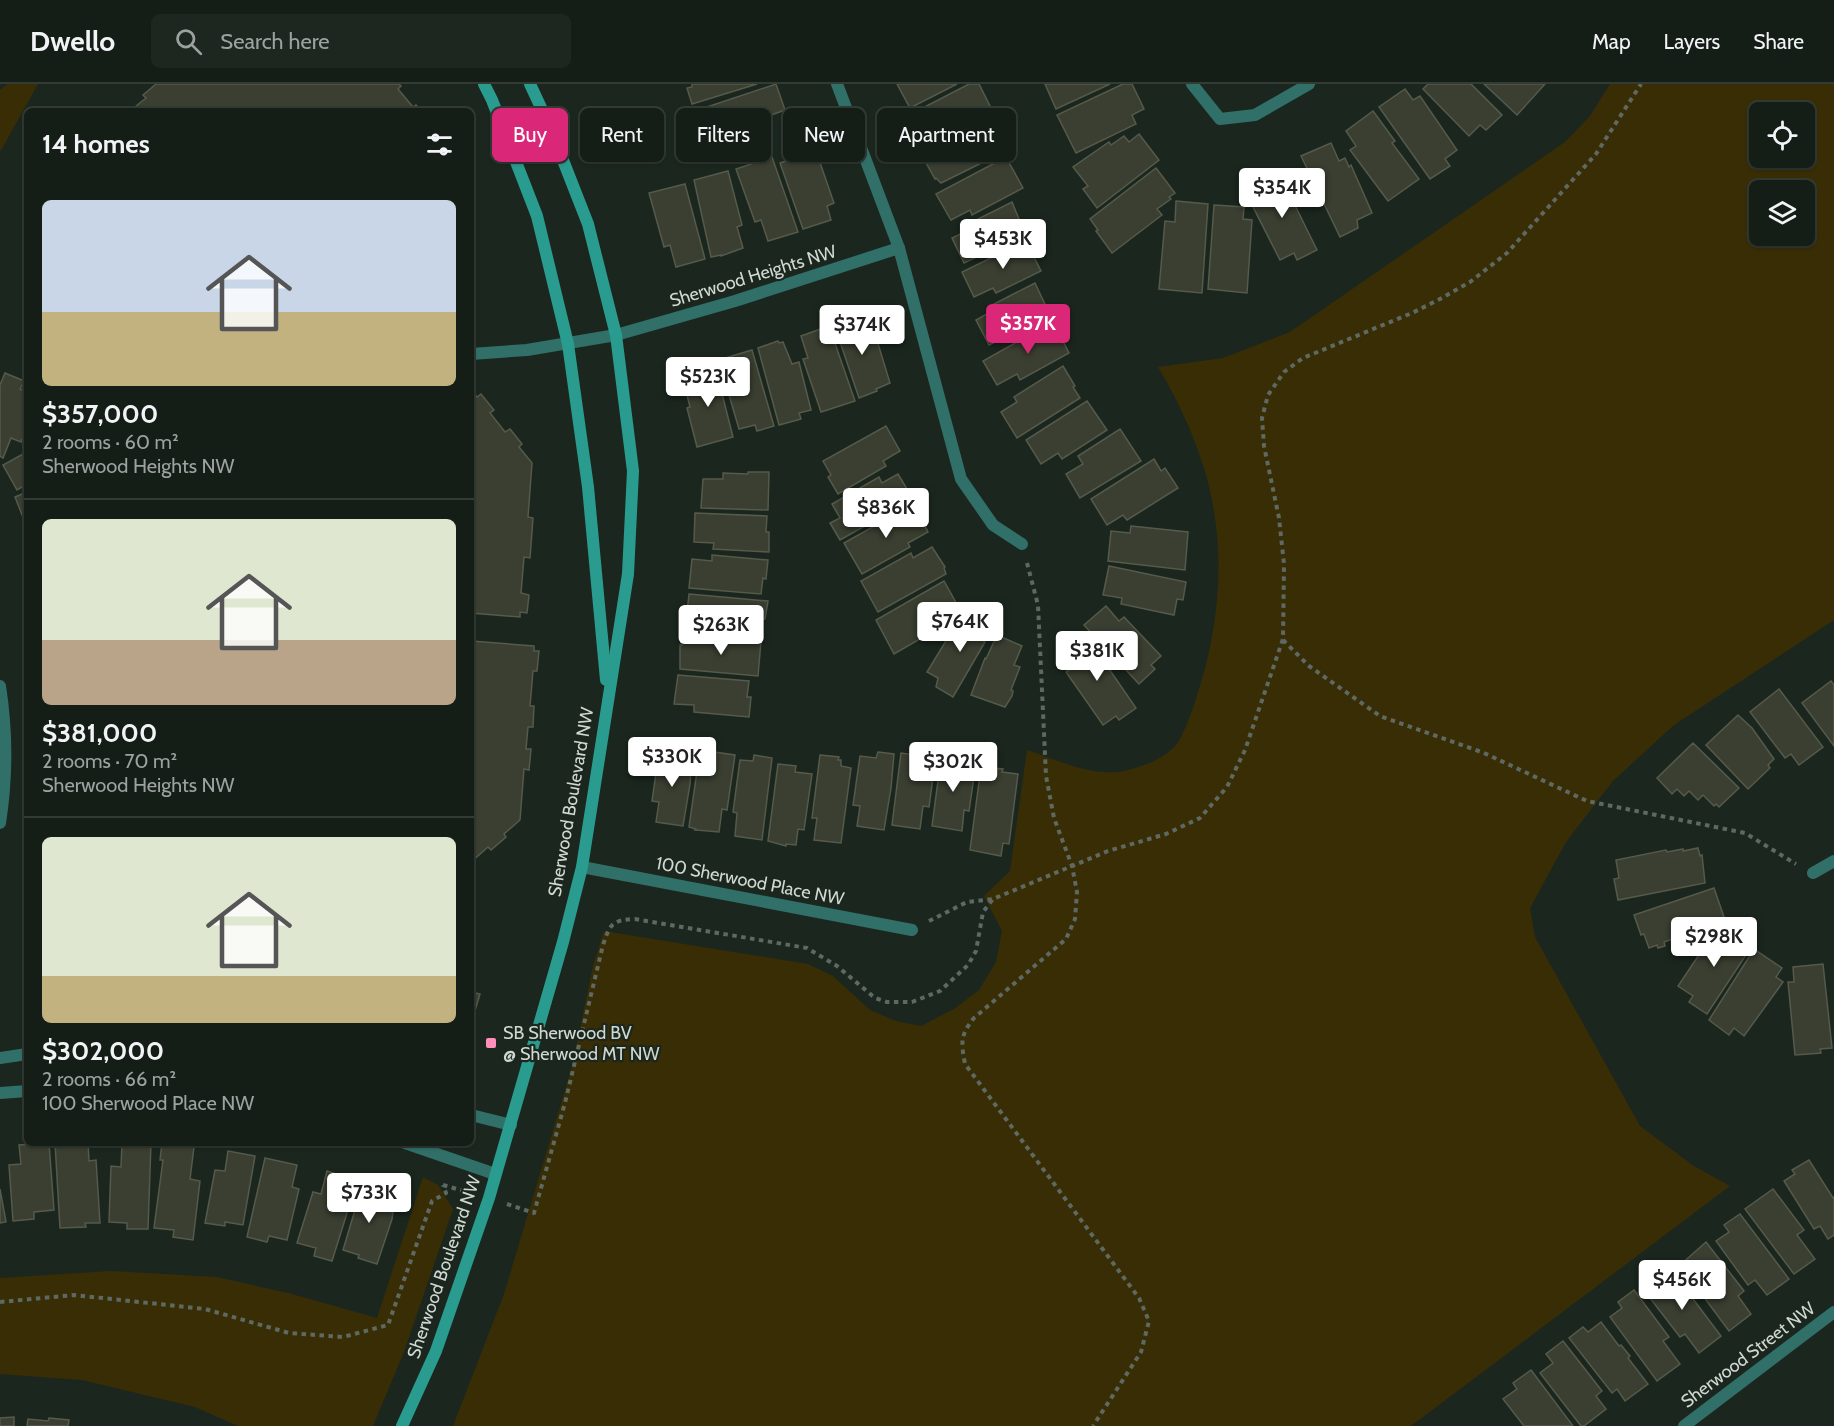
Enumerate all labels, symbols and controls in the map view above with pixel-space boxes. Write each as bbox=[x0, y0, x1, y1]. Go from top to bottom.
search box bbox=[151, 14, 571, 68]
text: Dwello bbox=[30, 24, 115, 58]
icon: search bbox=[172, 25, 205, 58]
text: Search here bbox=[220, 28, 330, 55]
text: Map bbox=[1592, 29, 1631, 54]
text: Layers bbox=[1664, 29, 1720, 54]
text: Share bbox=[1753, 29, 1804, 54]
map controls bbox=[1749, 102, 1815, 246]
button: locate bbox=[1749, 102, 1815, 168]
chip: Buy bbox=[492, 108, 568, 162]
chip: Rent bbox=[580, 108, 664, 162]
chip: Filters bbox=[676, 108, 771, 162]
chip: New bbox=[783, 108, 865, 162]
chip: Apartment bbox=[877, 108, 1016, 162]
text: 14 homes bbox=[42, 128, 150, 160]
icon: filters bbox=[423, 128, 456, 161]
pin: $354K bbox=[1240, 168, 1324, 219]
text: $354K bbox=[1253, 175, 1311, 199]
button: layers bbox=[1749, 180, 1815, 246]
pin: $453K bbox=[961, 219, 1045, 270]
text: $453K bbox=[974, 226, 1032, 250]
icon: home bbox=[195, 239, 303, 347]
street label: Sherwood Heights NW bbox=[667, 240, 839, 312]
pin: $357K bbox=[986, 304, 1070, 355]
pin: $374K bbox=[820, 305, 904, 356]
text: $357K bbox=[1000, 311, 1056, 335]
text: $374K bbox=[834, 312, 890, 336]
pin: $523K bbox=[666, 357, 750, 408]
text: $523K bbox=[680, 364, 736, 388]
text: $357,000 bbox=[42, 398, 158, 430]
text: 2 rooms · 60 m² bbox=[42, 430, 179, 454]
text: Sherwood Heights NW bbox=[42, 454, 234, 478]
pin: $836K bbox=[844, 488, 928, 539]
text: $836K bbox=[857, 495, 915, 519]
icon: home bbox=[195, 558, 303, 666]
pin: $764K bbox=[918, 602, 1002, 653]
pin: $263K bbox=[679, 605, 763, 656]
text: $764K bbox=[931, 609, 989, 633]
text: $263K bbox=[693, 612, 749, 636]
pin: $381K bbox=[1055, 631, 1139, 682]
text: $381K bbox=[1070, 638, 1124, 662]
street label: Sherwood Boulevard NW bbox=[544, 706, 598, 898]
text: $381,000 bbox=[42, 717, 157, 749]
pin: $330K bbox=[630, 737, 714, 788]
pin: $302K bbox=[911, 742, 995, 793]
text: $330K bbox=[642, 744, 702, 768]
text: 2 rooms · 70 m² bbox=[42, 749, 177, 773]
text: $302K bbox=[923, 749, 983, 773]
text: Sherwood Heights NW bbox=[42, 773, 234, 797]
street label: 100 Sherwood Place NW bbox=[654, 852, 846, 910]
icon: home bbox=[195, 876, 303, 984]
pin: $298K bbox=[1672, 917, 1756, 968]
text: $298K bbox=[1685, 924, 1743, 948]
place label: SB Sherwood BV @ Sherwood MT NW bbox=[503, 1022, 660, 1065]
text: $302,000 bbox=[42, 1035, 164, 1067]
marker: SB Sherwood BV @ Sherwood MT NW bbox=[484, 1036, 498, 1050]
text: 2 rooms · 66 m² bbox=[42, 1067, 176, 1091]
text: 100 Sherwood Place NW bbox=[42, 1091, 254, 1115]
pin: $733K bbox=[327, 1173, 411, 1224]
street label: Sherwood Boulevard NW bbox=[402, 1173, 486, 1361]
text: $733K bbox=[341, 1180, 397, 1204]
pin: $456K bbox=[1640, 1260, 1724, 1311]
text: $456K bbox=[1653, 1267, 1711, 1291]
street label: Sherwood Street NW bbox=[1677, 1298, 1819, 1412]

